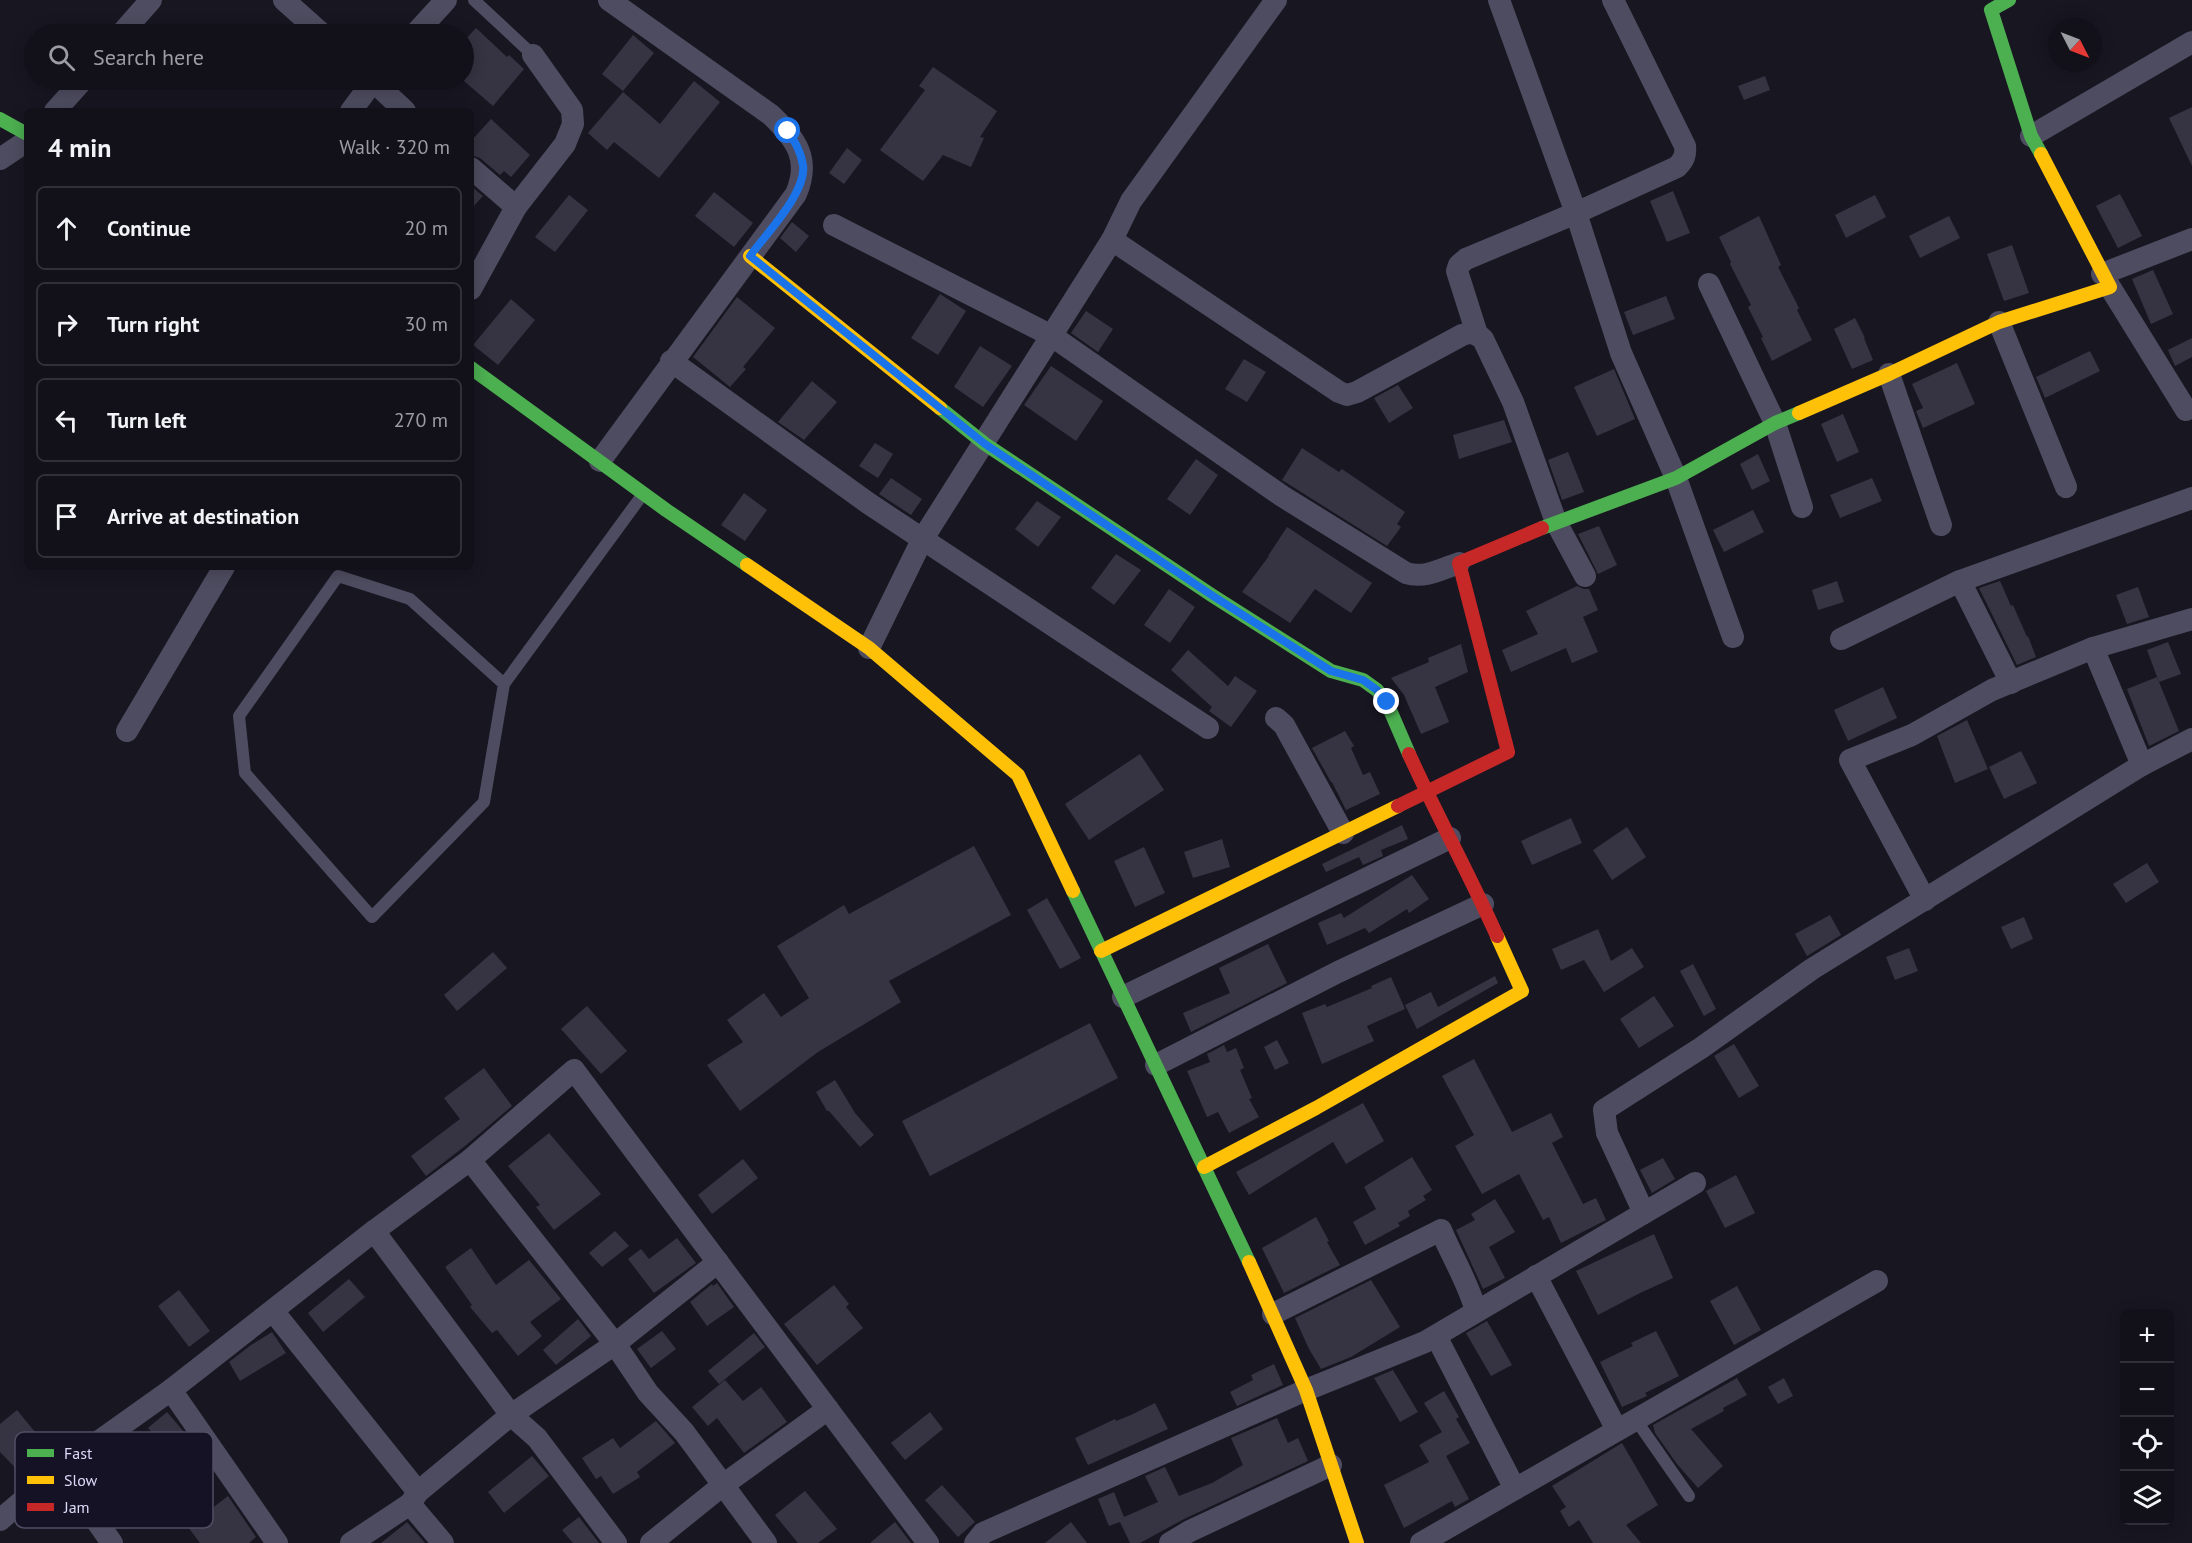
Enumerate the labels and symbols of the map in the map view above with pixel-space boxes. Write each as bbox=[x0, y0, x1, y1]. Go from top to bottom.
north arrow bbox=[2048, 18, 2102, 72]
route start bbox=[774, 117, 800, 143]
route end bbox=[1373, 688, 1399, 714]
legend bbox=[15, 1432, 213, 1528]
text: Fast bbox=[64, 1443, 93, 1463]
text: Slow bbox=[64, 1470, 98, 1490]
text: Jam bbox=[63, 1497, 90, 1517]

